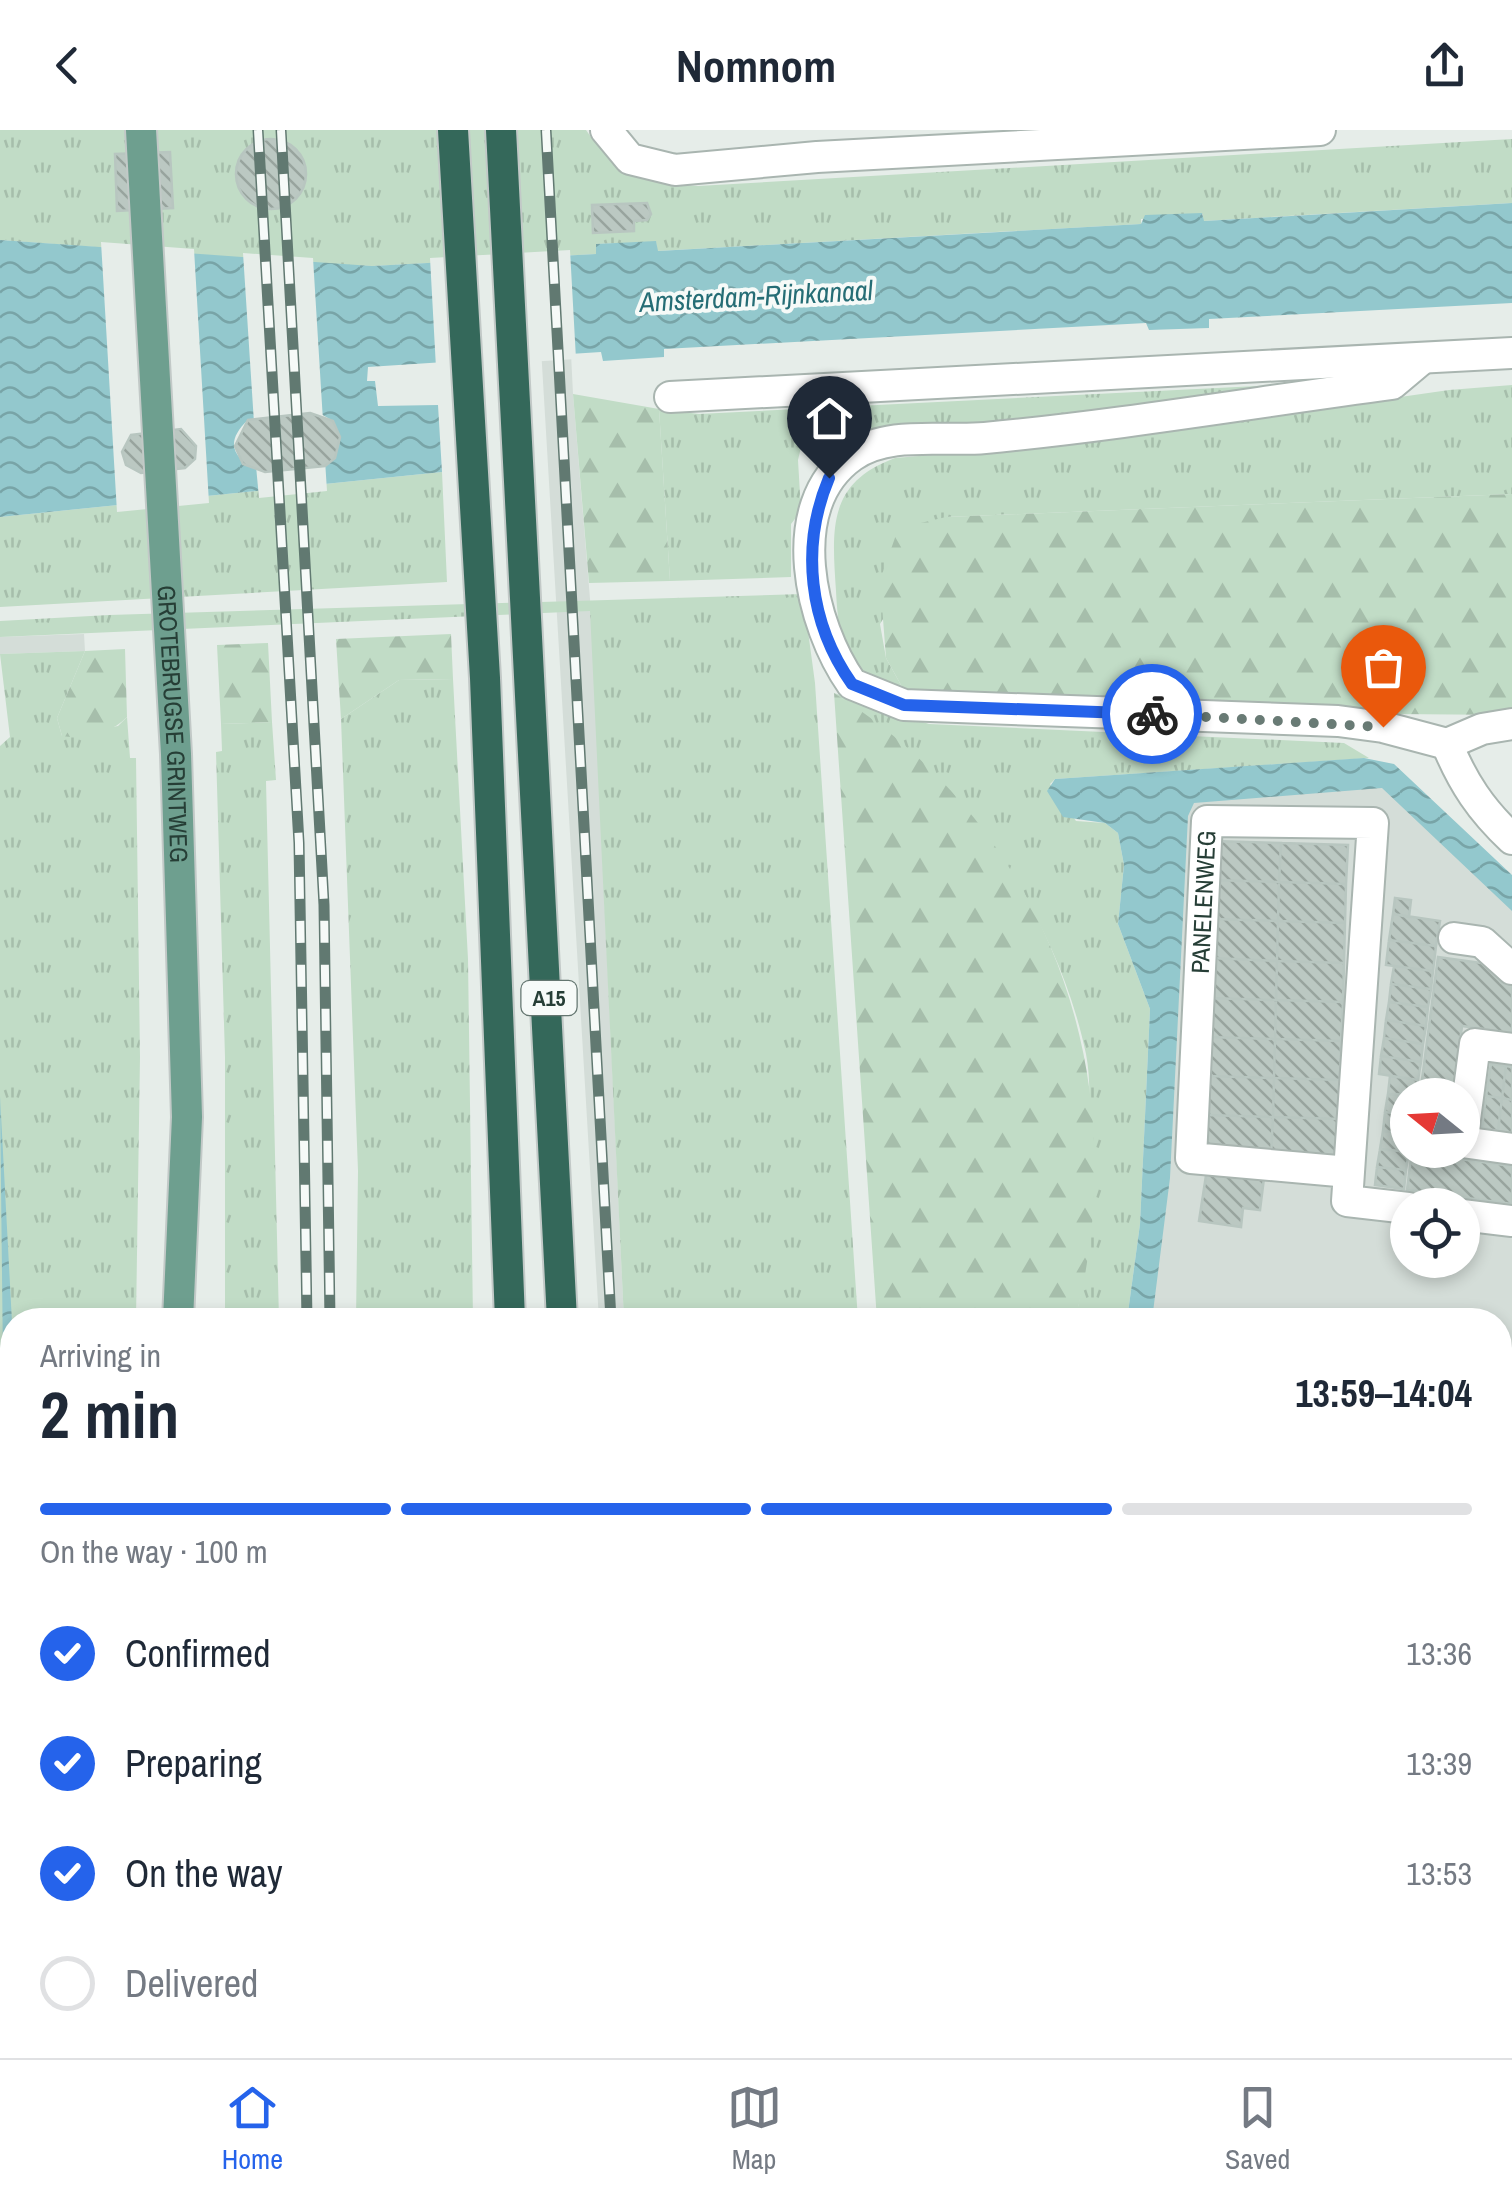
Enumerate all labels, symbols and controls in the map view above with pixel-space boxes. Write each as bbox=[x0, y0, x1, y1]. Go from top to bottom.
text: Nomnom bbox=[676, 35, 836, 96]
icon: back bbox=[40, 38, 95, 93]
icon: share bbox=[1417, 38, 1472, 93]
water label: Amsterdam-Rijnkanaal bbox=[636, 271, 874, 321]
pin bbox=[787, 376, 872, 479]
icon: home bbox=[802, 391, 857, 446]
street label: GROTEBRUGSE GRINTWEG bbox=[150, 584, 196, 864]
pin bbox=[1341, 625, 1426, 728]
icon: bag bbox=[1356, 640, 1411, 695]
courier bbox=[1102, 664, 1202, 764]
icon: bike bbox=[1125, 687, 1180, 742]
street label: PANELENWEG bbox=[1183, 830, 1224, 974]
road number: A15 bbox=[522, 981, 576, 1015]
north arrow bbox=[1390, 1078, 1480, 1168]
map controls bbox=[1390, 1078, 1480, 1278]
button: locate bbox=[1390, 1188, 1480, 1278]
text: Arriving in bbox=[40, 1334, 161, 1377]
text: 13:59–14:04 bbox=[1295, 1368, 1472, 1419]
text: 2 min bbox=[40, 1371, 179, 1458]
text: On the way · 100 m bbox=[40, 1530, 268, 1573]
icon: check bbox=[40, 1626, 95, 1681]
text: Confirmed bbox=[125, 1628, 270, 1679]
text: 13:36 bbox=[1406, 1632, 1472, 1675]
icon: check bbox=[40, 1736, 95, 1791]
text: Preparing bbox=[125, 1738, 262, 1789]
text: 13:39 bbox=[1406, 1742, 1472, 1785]
icon: check bbox=[40, 1846, 95, 1901]
text: On the way bbox=[125, 1848, 283, 1899]
text: 13:53 bbox=[1406, 1852, 1472, 1895]
text: Delivered bbox=[125, 1958, 258, 2009]
tab: Home bbox=[222, 2080, 283, 2178]
tab: Map bbox=[727, 2080, 782, 2178]
tab: Saved bbox=[1225, 2080, 1290, 2178]

